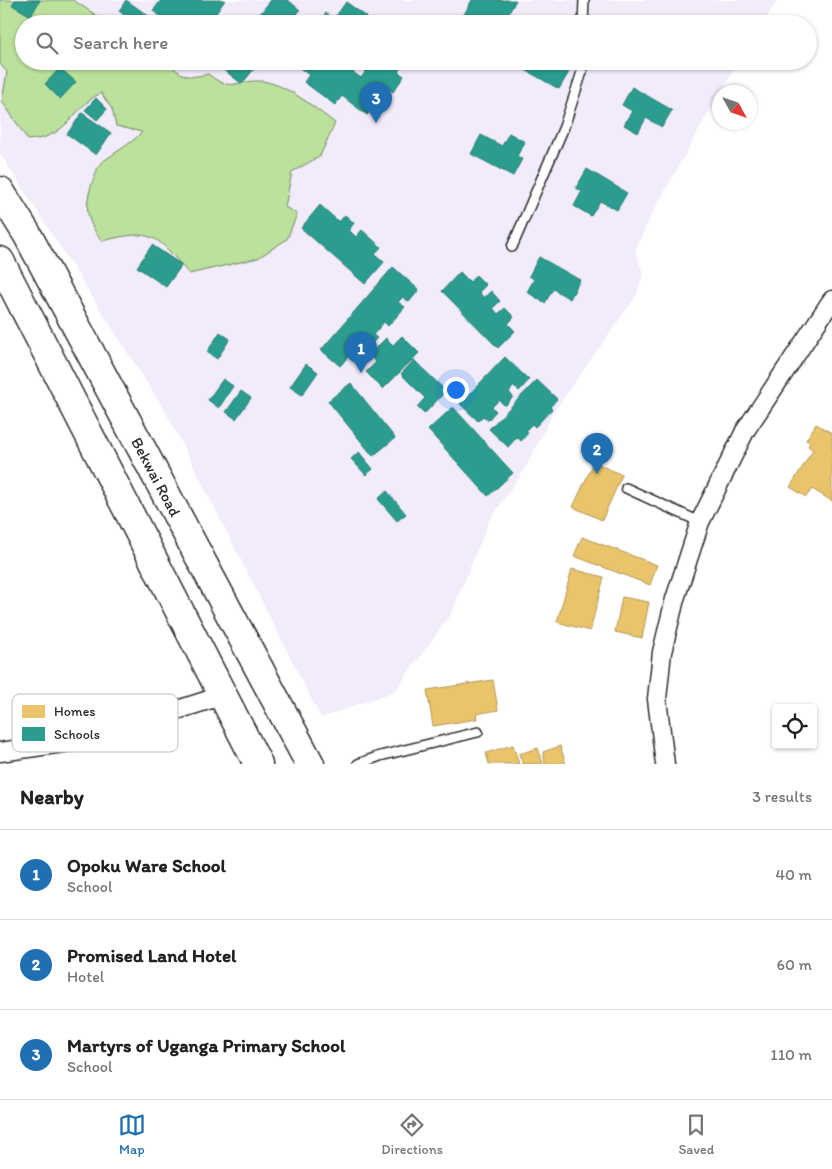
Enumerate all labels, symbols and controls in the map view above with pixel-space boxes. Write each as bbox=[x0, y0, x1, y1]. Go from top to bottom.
search box bbox=[15, 15, 817, 70]
icon: search bbox=[33, 29, 61, 57]
text: Search here bbox=[73, 31, 168, 54]
pin: 3 bbox=[360, 82, 392, 123]
north arrow bbox=[712, 85, 757, 130]
pin: 1 bbox=[345, 332, 377, 373]
your location bbox=[443, 377, 469, 403]
pin: 2 bbox=[581, 433, 613, 474]
street label: Bekwai Road bbox=[127, 434, 185, 520]
legend bbox=[12, 694, 178, 752]
text: Homes bbox=[54, 703, 96, 720]
map controls bbox=[772, 704, 817, 749]
button: locate bbox=[772, 704, 817, 749]
text: Schools bbox=[54, 726, 100, 743]
text: Nearby bbox=[20, 784, 84, 809]
text: 3 results bbox=[752, 787, 812, 806]
text: Opoku Ware School bbox=[67, 854, 226, 877]
text: 1 bbox=[32, 865, 40, 884]
text: 40 m bbox=[775, 865, 812, 884]
text: School bbox=[67, 877, 113, 896]
text: Promised Land Hotel bbox=[67, 944, 236, 967]
text: 2 bbox=[32, 955, 40, 974]
text: 60 m bbox=[777, 955, 812, 974]
text: Hotel bbox=[67, 967, 104, 986]
text: Martyrs of Uganga Primary School bbox=[67, 1034, 345, 1057]
text: 3 bbox=[32, 1045, 40, 1064]
text: 110 m bbox=[770, 1045, 812, 1064]
text: School bbox=[67, 1057, 113, 1076]
tab: Map bbox=[118, 1111, 146, 1158]
tab: Directions bbox=[381, 1111, 443, 1158]
tab: Saved bbox=[678, 1111, 714, 1158]

